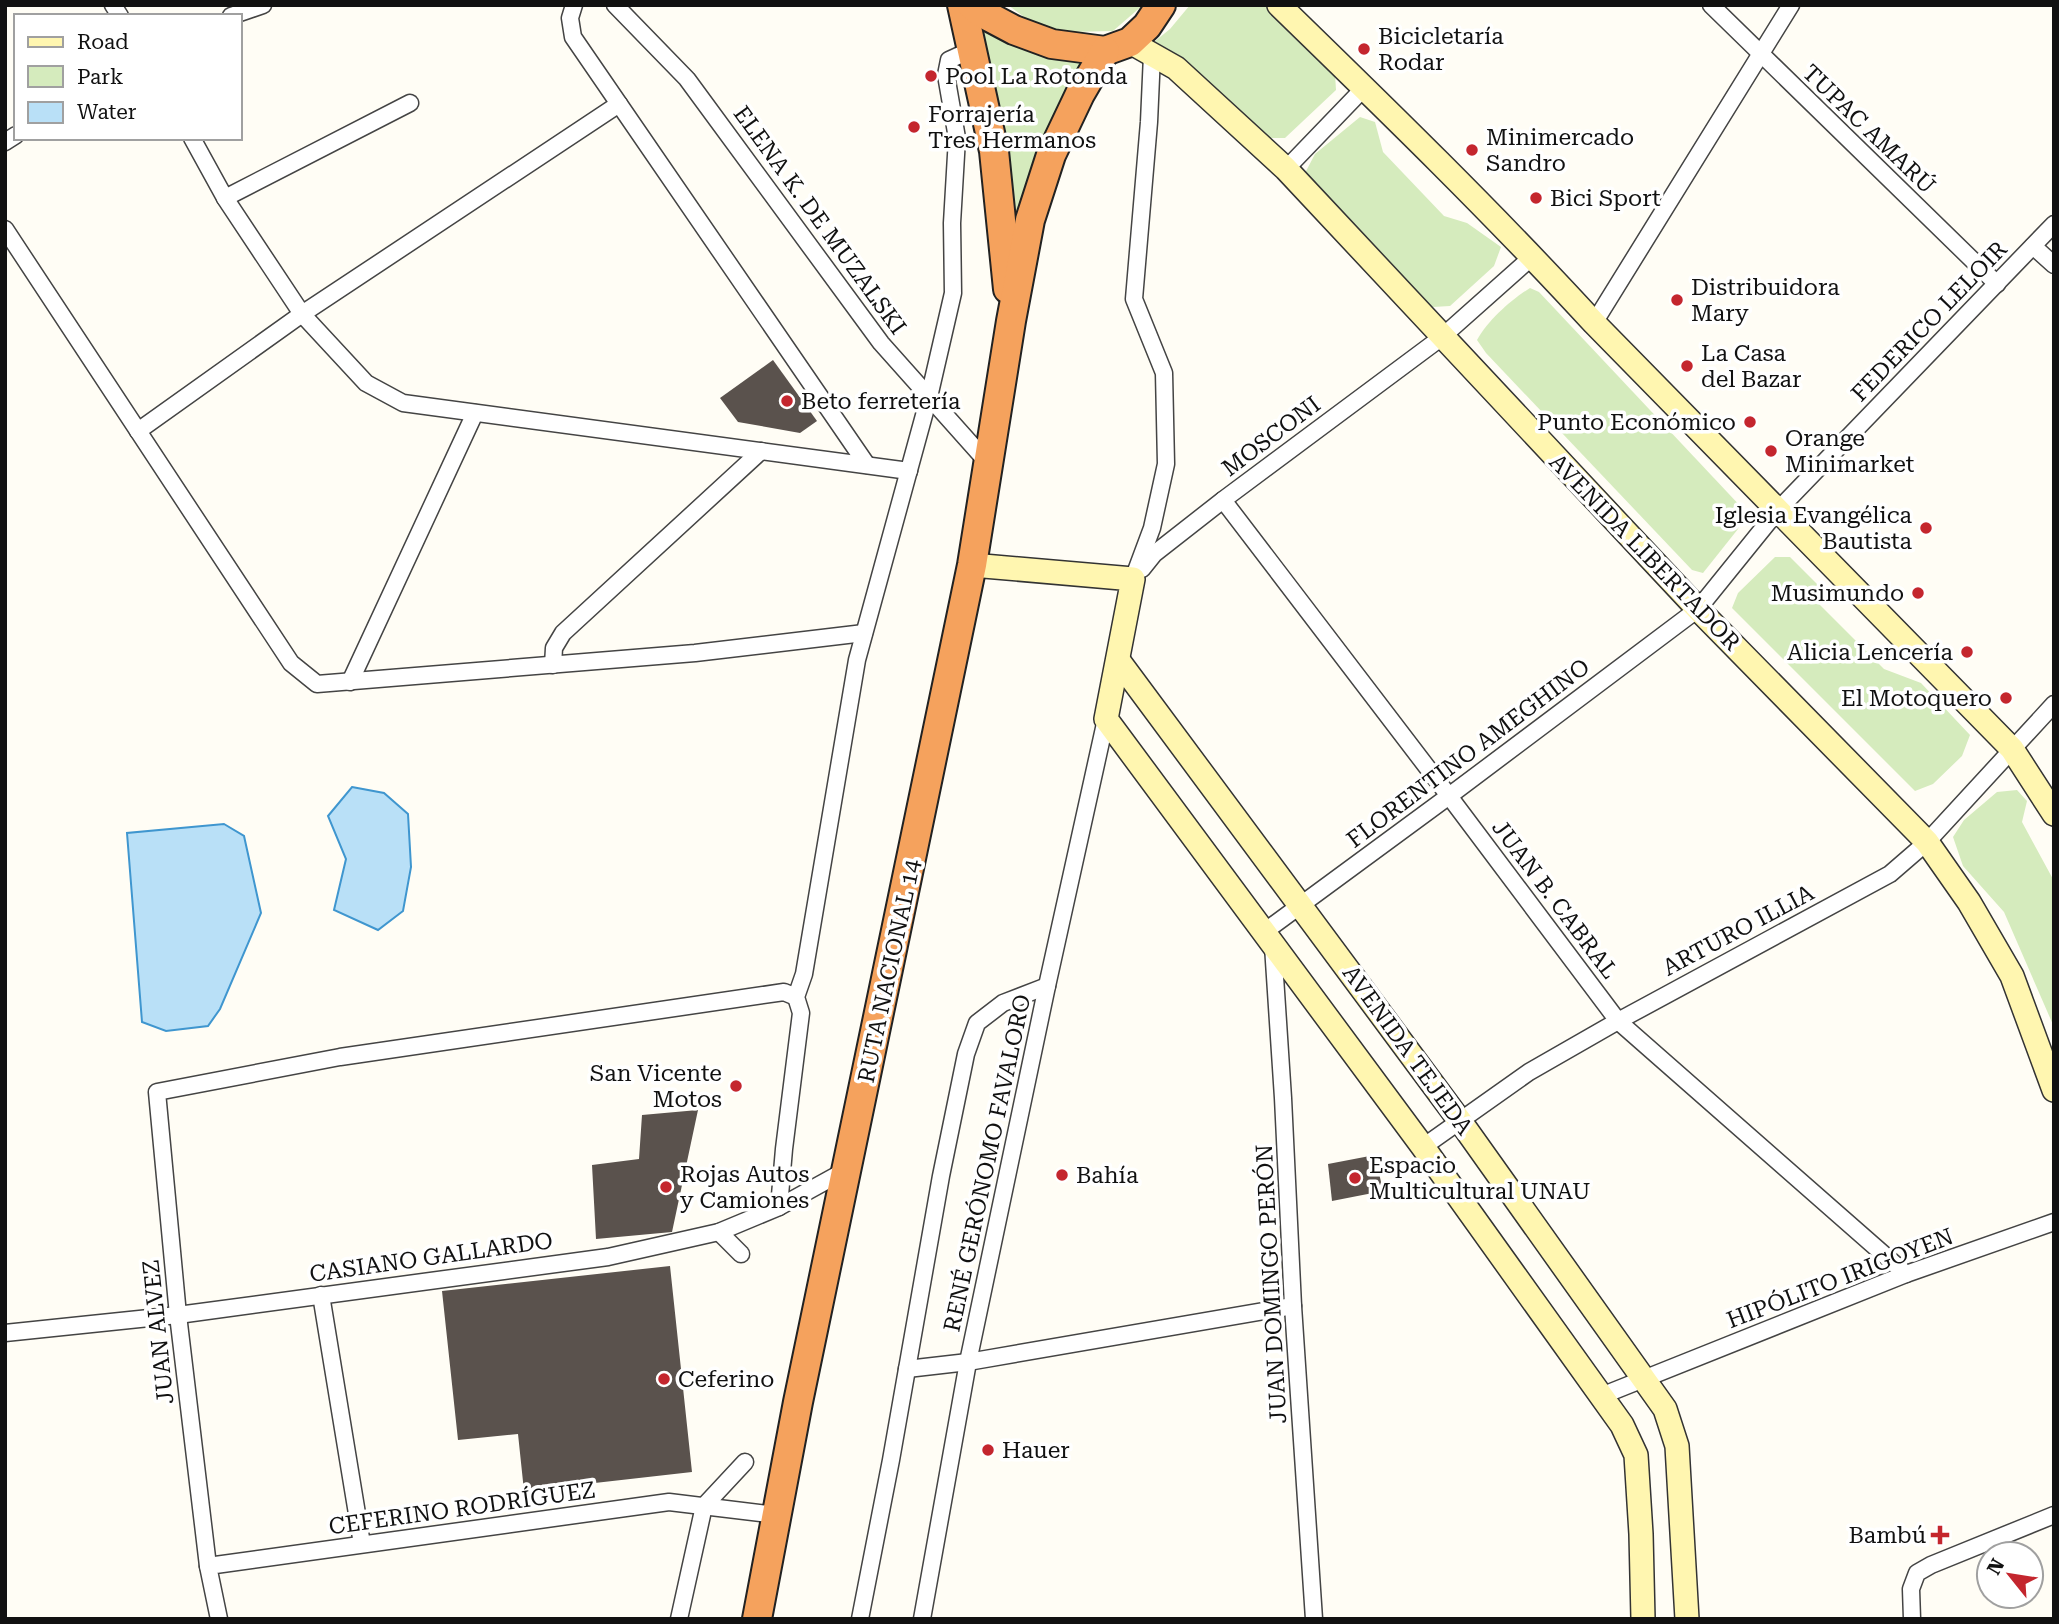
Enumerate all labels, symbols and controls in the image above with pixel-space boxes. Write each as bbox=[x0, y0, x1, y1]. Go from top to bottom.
legend bbox=[14, 14, 242, 140]
place label: Bicicletaría Rodar bbox=[1378, 23, 1504, 76]
text: Road bbox=[77, 30, 129, 54]
marker: Bicicletaría Rodar bbox=[1356, 41, 1372, 57]
street label: TUPAC AMARÚ bbox=[1797, 59, 1941, 199]
place label: Pool La Rotonda bbox=[945, 63, 1128, 90]
text: Park bbox=[77, 65, 123, 89]
marker: Pool La Rotonda bbox=[923, 68, 939, 84]
text: Water bbox=[77, 100, 137, 124]
street label: ELENA K. DE MUZALSKI bbox=[728, 101, 912, 340]
place label: Forrajería Tres Hermanos bbox=[928, 101, 1096, 154]
marker: Forrajería Tres Hermanos bbox=[906, 119, 922, 135]
place label: Minimercado Sandro bbox=[1486, 124, 1634, 177]
marker: Minimercado Sandro bbox=[1464, 142, 1480, 158]
place label: Bici Sport bbox=[1550, 185, 1661, 212]
marker: Bici Sport bbox=[1528, 190, 1544, 206]
street label: FEDERICO LELOIR bbox=[1846, 236, 2013, 407]
place label: Distribuidora Mary bbox=[1691, 274, 1840, 327]
marker: Distribuidora Mary bbox=[1669, 292, 1685, 308]
place label: La Casa del Bazar bbox=[1701, 340, 1802, 393]
marker: La Casa del Bazar bbox=[1679, 358, 1695, 374]
place label: Beto ferretería bbox=[801, 388, 961, 415]
street label: MOSCONI bbox=[1217, 391, 1326, 482]
marker: Beto ferretería bbox=[779, 393, 795, 409]
place label: Punto Económico bbox=[1537, 409, 1736, 436]
marker: Punto Económico bbox=[1742, 414, 1758, 430]
place label: Orange Minimarket bbox=[1785, 425, 1915, 478]
marker: Orange Minimarket bbox=[1763, 443, 1779, 459]
street label: AVENIDA LIBERTADOR bbox=[1544, 448, 1746, 656]
place label: Iglesia Evangélica Bautista bbox=[1715, 502, 1913, 555]
marker: Iglesia Evangélica Bautista bbox=[1918, 520, 1934, 536]
place label: Musimundo bbox=[1771, 580, 1904, 607]
marker: Musimundo bbox=[1910, 585, 1926, 601]
place label: Alicia Lencería bbox=[1787, 639, 1954, 666]
marker: Alicia Lencería bbox=[1959, 644, 1975, 660]
street label: FLORENTINO AMEGHINO bbox=[1342, 653, 1595, 853]
place label: El Motoquero bbox=[1841, 685, 1992, 712]
marker: El Motoquero bbox=[1998, 690, 2014, 706]
street label: JUAN B. CABRAL bbox=[1486, 815, 1623, 984]
street label: RUTA NACIONAL 14 bbox=[853, 857, 926, 1085]
street label: ARTURO ILLIA bbox=[1658, 879, 1818, 982]
street label: AVENIDA TEJEDA bbox=[1337, 960, 1478, 1140]
street label: RENÉ GERÓNOMO FAVALORO bbox=[938, 992, 1036, 1334]
place label: San Vicente Motos bbox=[590, 1060, 722, 1113]
marker: San Vicente Motos bbox=[728, 1078, 744, 1094]
street label: JUAN DOMINGO PERÓN bbox=[1250, 1144, 1292, 1424]
place label: Espacio Multicultural UNAU bbox=[1369, 1152, 1591, 1205]
place label: Rojas Autos y Camiones bbox=[680, 1161, 809, 1214]
place label: Bahía bbox=[1076, 1162, 1139, 1189]
marker: Bahía bbox=[1054, 1167, 1070, 1183]
marker: Espacio Multicultural UNAU bbox=[1347, 1170, 1363, 1186]
marker: Rojas Autos y Camiones bbox=[658, 1179, 674, 1195]
street label: HIPÓLITO IRIGOYEN bbox=[1723, 1222, 1957, 1334]
street label: CASIANO GALLARDO bbox=[308, 1227, 554, 1288]
street label: JUAN ALVEZ bbox=[137, 1258, 180, 1406]
place label: Ceferino bbox=[678, 1366, 774, 1393]
marker: Ceferino bbox=[656, 1371, 672, 1387]
place label: Hauer bbox=[1002, 1437, 1070, 1464]
marker: Hauer bbox=[980, 1442, 996, 1458]
street label: CEFERINO RODRÍGUEZ bbox=[327, 1476, 597, 1541]
place label: Bambú bbox=[1848, 1522, 1926, 1549]
marker: Bambú bbox=[1932, 1527, 1948, 1543]
north arrow bbox=[1975, 1540, 2045, 1610]
text: N bbox=[1982, 1554, 2010, 1579]

